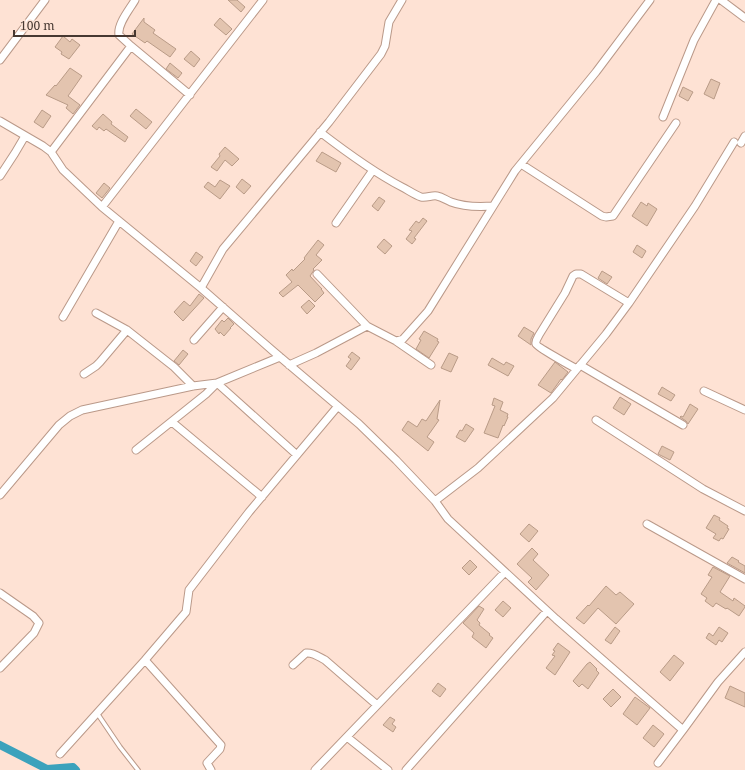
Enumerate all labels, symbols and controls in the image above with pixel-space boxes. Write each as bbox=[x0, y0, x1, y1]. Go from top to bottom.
scale bar bbox=[14, 12, 135, 38]
text: 100 m bbox=[20, 17, 55, 34]

